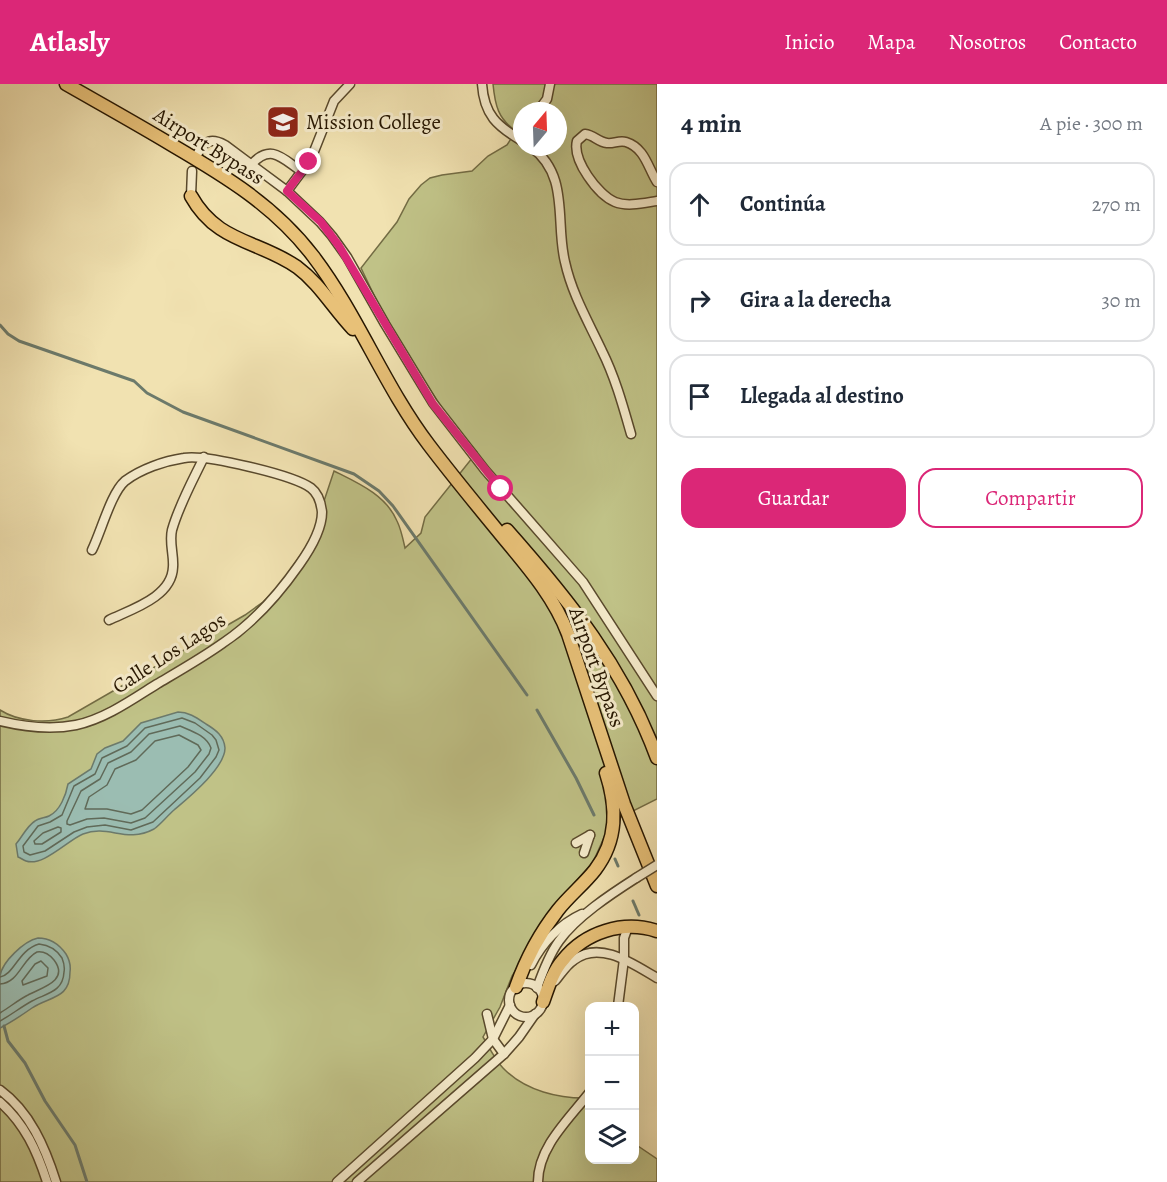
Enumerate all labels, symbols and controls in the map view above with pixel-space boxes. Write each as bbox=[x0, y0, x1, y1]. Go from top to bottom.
text: Atlasly bbox=[30, 23, 109, 61]
text: Inicio bbox=[784, 28, 834, 56]
text: Mapa bbox=[867, 28, 916, 56]
text: Nosotros bbox=[949, 28, 1026, 56]
text: Contacto bbox=[1059, 28, 1137, 56]
street label: Airport Bypass bbox=[147, 100, 270, 191]
north arrow bbox=[513, 102, 567, 156]
school or university icon: Mission College bbox=[265, 104, 301, 140]
text: 4 min bbox=[681, 106, 742, 141]
place label: Mission College bbox=[306, 108, 441, 136]
text: A pie · 300 m bbox=[1040, 110, 1143, 137]
route end bbox=[295, 148, 321, 174]
icon: ahead bbox=[683, 188, 716, 221]
text: Continúa bbox=[740, 189, 826, 219]
text: 270 m bbox=[1092, 191, 1141, 218]
icon: right bbox=[683, 284, 716, 317]
text: Gira a la derecha bbox=[740, 285, 891, 315]
text: 30 m bbox=[1101, 287, 1141, 314]
icon: arrive bbox=[683, 380, 716, 413]
text: Llegada al destino bbox=[740, 381, 904, 411]
button: Guardar bbox=[681, 468, 906, 528]
button: Compartir bbox=[918, 468, 1143, 528]
route start bbox=[487, 475, 513, 501]
street label: Airport Bypass bbox=[562, 602, 632, 731]
street label: Calle Los Lagos bbox=[107, 606, 231, 700]
map controls bbox=[585, 1002, 639, 1164]
button: + bbox=[585, 1002, 639, 1056]
button: − bbox=[585, 1056, 639, 1110]
button: layers bbox=[585, 1110, 639, 1164]

